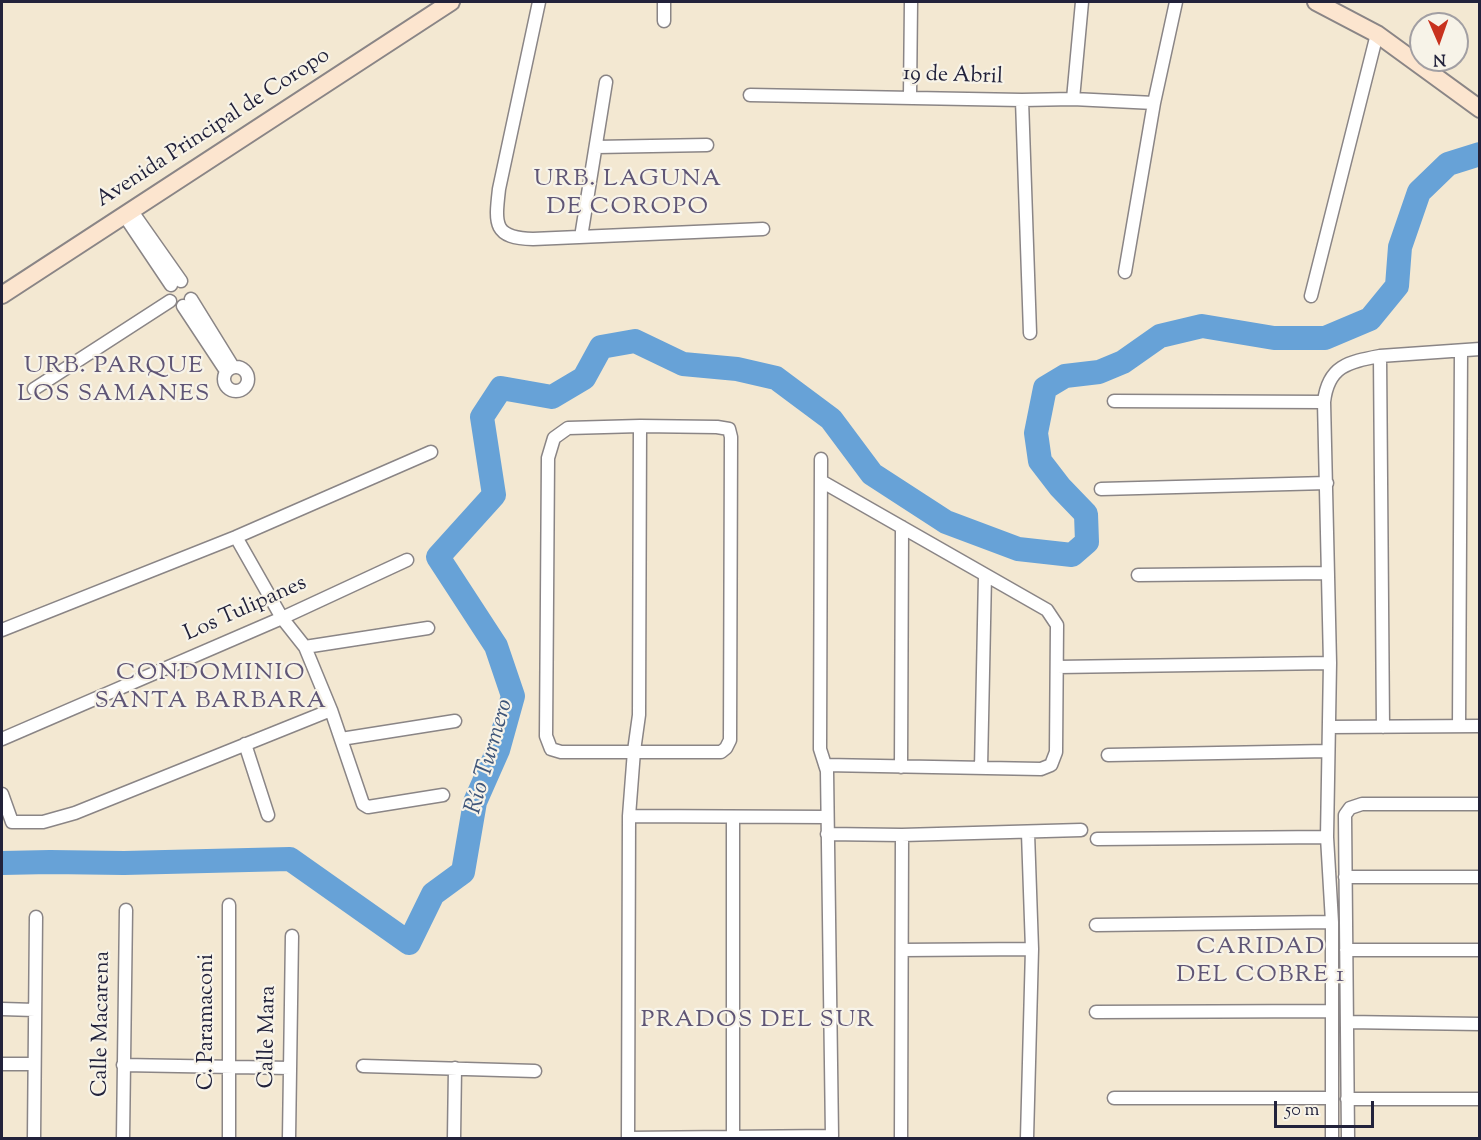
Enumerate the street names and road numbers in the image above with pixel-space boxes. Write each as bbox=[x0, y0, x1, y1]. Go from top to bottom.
street label: Avenida Principal de Coropo bbox=[92, 43, 336, 215]
street label: 19 de Abril bbox=[903, 62, 1003, 92]
street label: Los Tulipanes bbox=[181, 571, 311, 649]
street label: Calle Macarena bbox=[89, 951, 117, 1097]
street label: C. Paramaconi bbox=[195, 954, 221, 1090]
street label: Calle Mara bbox=[255, 985, 283, 1089]

